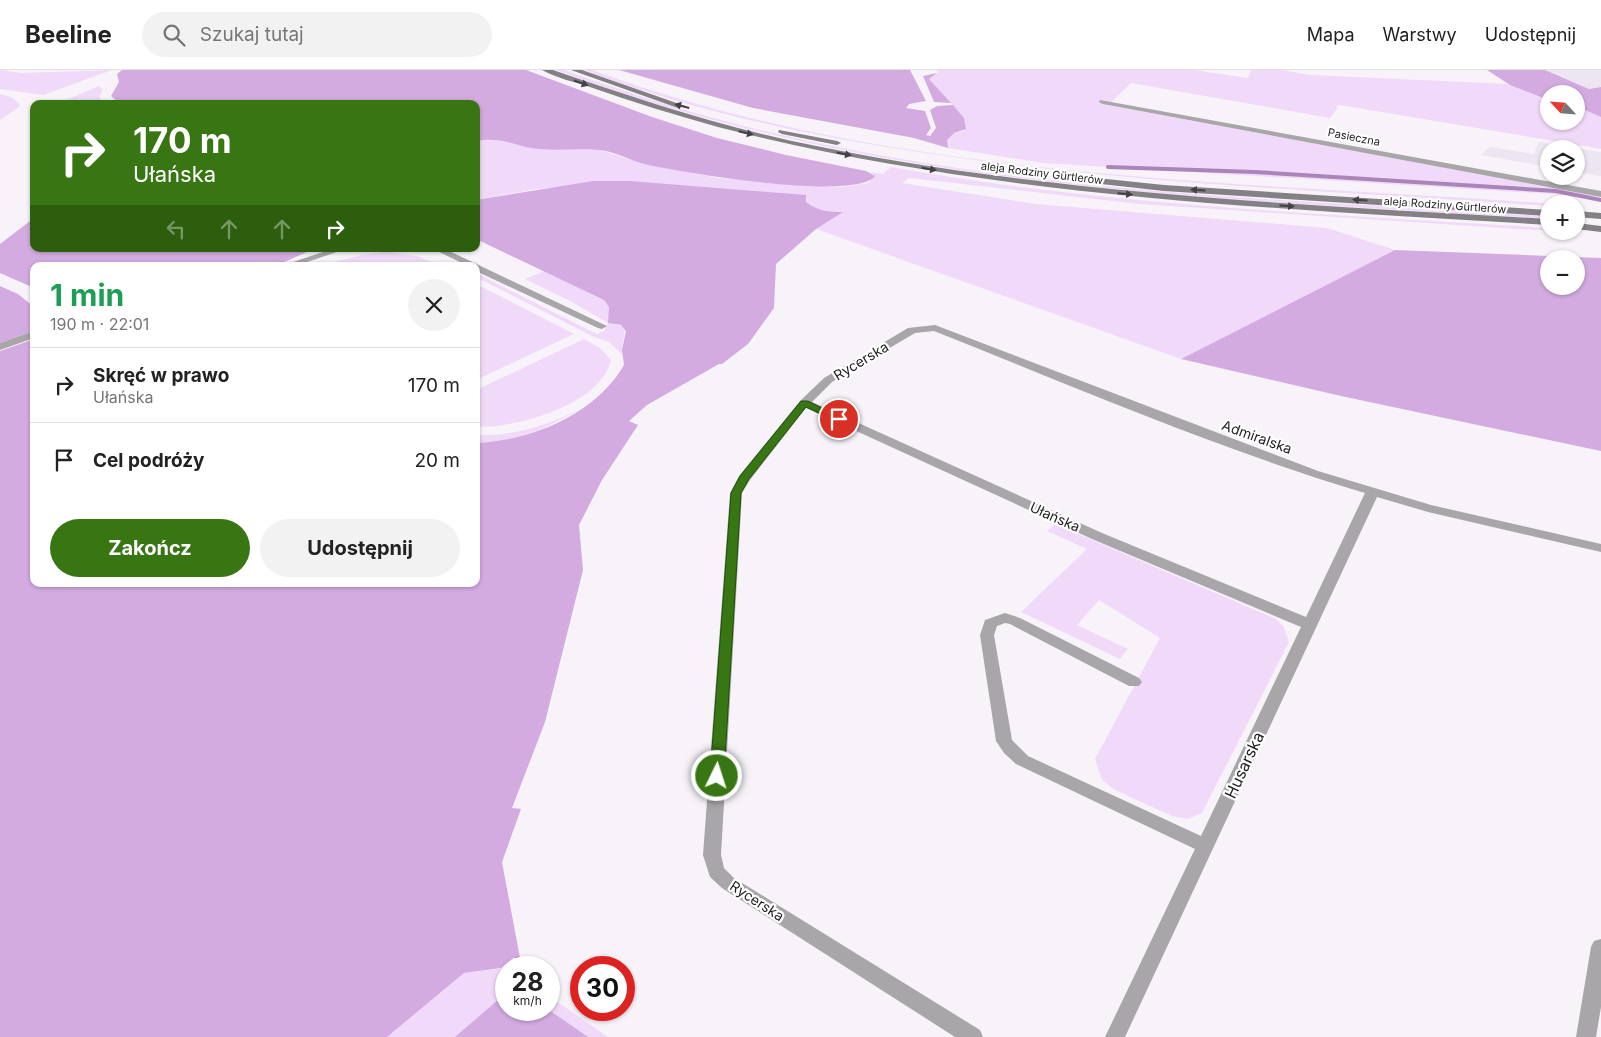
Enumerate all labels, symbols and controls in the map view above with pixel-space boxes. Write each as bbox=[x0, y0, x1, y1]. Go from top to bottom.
search box bbox=[142, 12, 492, 57]
text: Beeline bbox=[25, 20, 112, 49]
icon: search bbox=[160, 21, 188, 49]
text: Szukaj tutaj bbox=[200, 23, 304, 46]
text: Mapa bbox=[1307, 24, 1354, 45]
text: Warstwy bbox=[1382, 24, 1457, 45]
text: Udostępnij bbox=[1485, 24, 1576, 45]
one-way arrow bbox=[574, 79, 589, 87]
north arrow bbox=[1540, 85, 1585, 130]
map controls bbox=[1540, 85, 1585, 295]
one-way arrow bbox=[675, 102, 690, 110]
text: 170 m bbox=[133, 119, 232, 161]
icon: right bbox=[50, 120, 115, 185]
street label: Pasieczna bbox=[1327, 125, 1381, 149]
one-way arrow bbox=[739, 129, 754, 137]
button: layers bbox=[1540, 140, 1585, 185]
one-way arrow bbox=[836, 151, 852, 159]
street label: aleja Rodziny Gürtlerów bbox=[980, 159, 1104, 187]
text: Ułańska bbox=[133, 161, 216, 187]
one-way arrow bbox=[922, 165, 938, 173]
one-way arrow bbox=[1190, 185, 1206, 193]
one-way arrow bbox=[1117, 190, 1133, 198]
street label: aleja Rodziny Gürtlerów bbox=[1383, 194, 1507, 216]
button: + bbox=[1540, 195, 1585, 240]
one-way arrow bbox=[1352, 196, 1368, 204]
one-way arrow bbox=[1279, 202, 1295, 210]
icon: left bbox=[162, 215, 190, 243]
icon: ahead bbox=[215, 215, 243, 243]
icon: ahead bbox=[268, 215, 296, 243]
icon: right bbox=[321, 215, 349, 243]
button: − bbox=[1540, 250, 1585, 295]
text: 1 min bbox=[50, 277, 124, 313]
button: close bbox=[408, 279, 460, 331]
text: 190 m · 22:01 bbox=[50, 314, 149, 334]
street label: Rycerska bbox=[830, 338, 891, 384]
text: Skręć w prawo bbox=[93, 364, 229, 387]
icon: right bbox=[50, 371, 78, 399]
text: 170 m bbox=[408, 374, 460, 397]
text: Ułańska bbox=[93, 387, 153, 407]
pin bbox=[818, 398, 860, 440]
icon: arrive bbox=[825, 405, 853, 433]
street label: Admiralska bbox=[1220, 416, 1295, 457]
icon: arrive bbox=[50, 446, 78, 474]
text: Cel podróży bbox=[93, 449, 205, 472]
text: 20 m bbox=[414, 449, 460, 472]
street label: Ułańska bbox=[1028, 498, 1083, 535]
button: Zakończ bbox=[50, 519, 250, 577]
button: Udostępnij bbox=[260, 519, 460, 577]
street label: Husarska bbox=[1220, 729, 1268, 801]
position arrow bbox=[690, 749, 742, 801]
street label: Rycerska bbox=[727, 877, 787, 924]
speed limit sign: 30 bbox=[570, 956, 635, 1021]
text: 28 bbox=[511, 967, 544, 997]
text: km/h bbox=[513, 993, 542, 1008]

